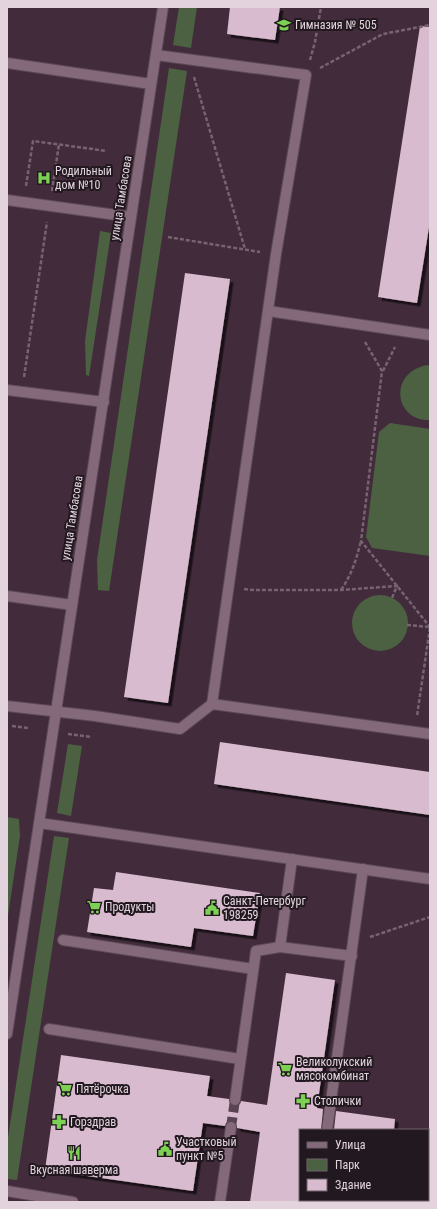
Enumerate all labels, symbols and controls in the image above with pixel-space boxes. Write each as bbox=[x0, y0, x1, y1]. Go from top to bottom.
school or university icon: Гимназия № 505 bbox=[276, 17, 292, 33]
place label: Гимназия № 505 bbox=[295, 18, 377, 32]
street label: улица Тамбасова bbox=[107, 154, 135, 241]
place label: Родильный дом №10 bbox=[55, 164, 112, 192]
hospital icon: Родильный дом №10 bbox=[36, 170, 52, 186]
street label: улица Тамбасова bbox=[58, 474, 86, 561]
place label: Санкт-Петербург 198259 bbox=[223, 894, 306, 922]
supermarket icon: Продукты bbox=[86, 899, 102, 915]
place label: Продукты bbox=[105, 900, 154, 914]
public building icon: Санкт-Петербург 198259 bbox=[204, 900, 220, 916]
place label: Великолукский мясокомбинат bbox=[296, 1055, 372, 1083]
supermarket icon: Великолукский мясокомбинат bbox=[277, 1061, 293, 1077]
supermarket icon: Пятёрочка bbox=[57, 1081, 73, 1097]
place label: Пятёрочка bbox=[76, 1082, 129, 1096]
pharmacy icon: Столички bbox=[295, 1093, 311, 1109]
place label: Столички bbox=[314, 1094, 361, 1108]
pharmacy icon: Горздрав bbox=[51, 1114, 67, 1130]
place label: Горздрав bbox=[70, 1115, 116, 1129]
legend bbox=[299, 1129, 429, 1201]
place label: Участковый пункт №5 bbox=[176, 1135, 237, 1163]
text: Улица bbox=[335, 1138, 366, 1152]
public building icon: Участковый пункт №5 bbox=[157, 1141, 173, 1157]
restaurant icon: Вкусная шаверма bbox=[66, 1145, 82, 1161]
text: Парк bbox=[335, 1158, 360, 1172]
place label: Вкусная шаверма bbox=[30, 1163, 118, 1177]
text: Здание bbox=[335, 1178, 372, 1192]

